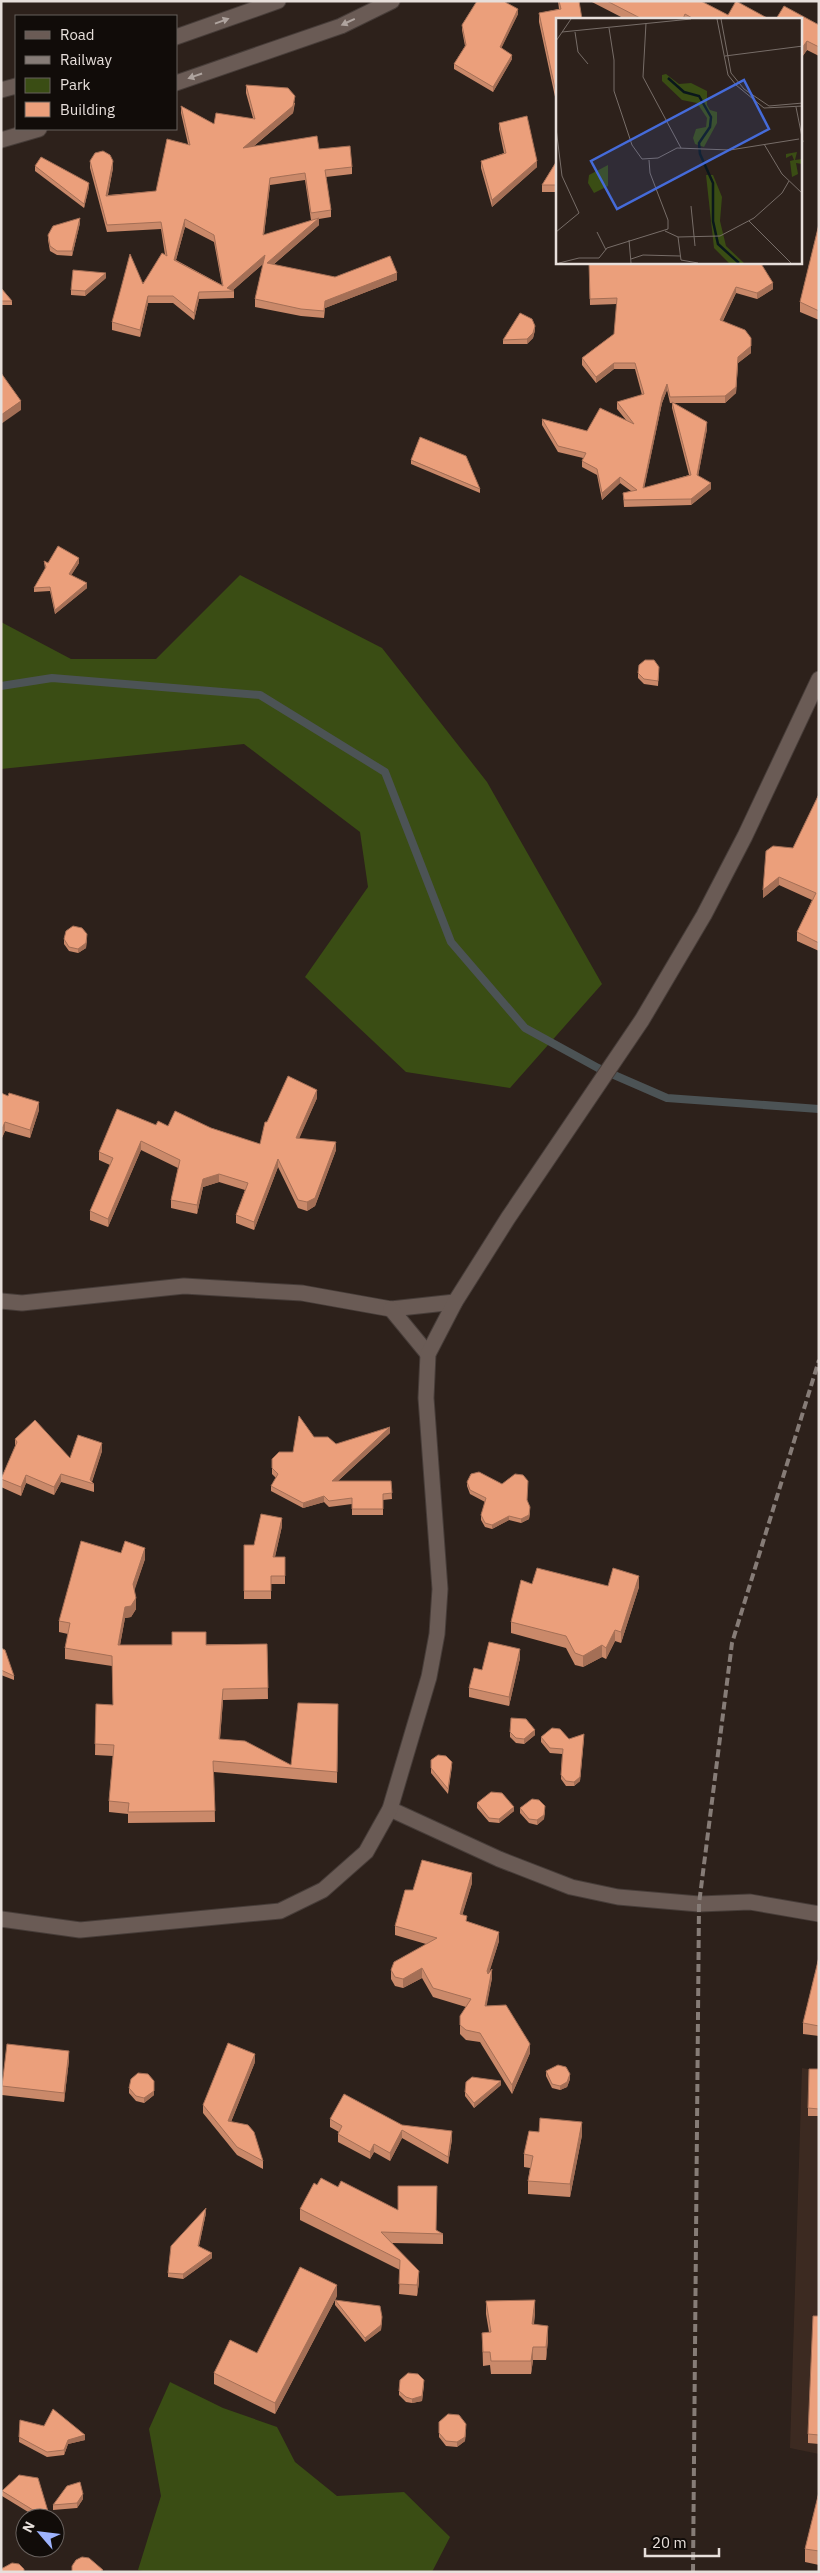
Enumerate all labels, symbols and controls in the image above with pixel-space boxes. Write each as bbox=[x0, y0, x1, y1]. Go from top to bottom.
legend bbox=[15, 15, 178, 130]
one-way arrow bbox=[215, 17, 230, 24]
inset map bbox=[556, 18, 802, 264]
one-way arrow bbox=[341, 19, 355, 27]
text: Road bbox=[60, 25, 95, 44]
text: Railway bbox=[60, 50, 113, 69]
one-way arrow bbox=[187, 73, 202, 81]
text: Park bbox=[60, 75, 90, 94]
text: Building bbox=[60, 100, 115, 119]
north arrow bbox=[15, 2508, 65, 2558]
text: N bbox=[18, 2518, 39, 2536]
scale bar bbox=[645, 2526, 719, 2558]
text: 20 m bbox=[652, 2533, 687, 2552]

